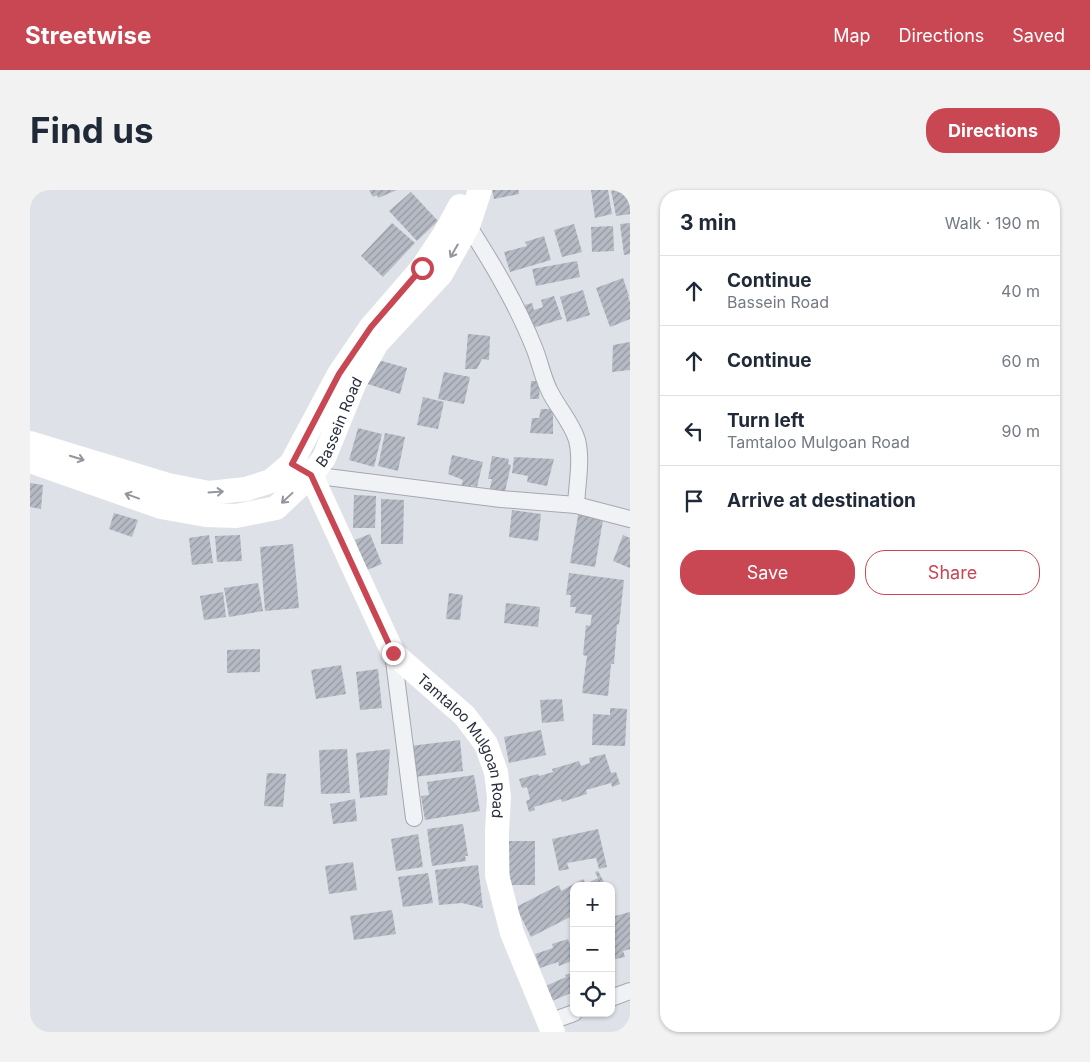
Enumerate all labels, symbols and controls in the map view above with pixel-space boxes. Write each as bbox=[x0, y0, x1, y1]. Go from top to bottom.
text: Streetwise bbox=[25, 21, 151, 50]
text: Map bbox=[833, 25, 871, 46]
text: Directions bbox=[899, 25, 984, 46]
text: Saved bbox=[1012, 25, 1065, 46]
button: Directions bbox=[926, 108, 1060, 153]
text: Find us bbox=[30, 109, 154, 151]
text: 3 min bbox=[680, 210, 736, 235]
text: Walk · 190 m bbox=[945, 213, 1040, 233]
one-way arrow bbox=[449, 243, 459, 257]
route start bbox=[411, 257, 434, 280]
text: Continue bbox=[727, 269, 812, 292]
icon: ahead bbox=[680, 277, 708, 305]
text: 40 m bbox=[1001, 281, 1040, 301]
text: Bassein Road bbox=[727, 292, 829, 312]
icon: ahead bbox=[680, 347, 708, 375]
text: Continue bbox=[727, 349, 812, 372]
text: 60 m bbox=[1001, 351, 1040, 371]
street label: Bassein Road bbox=[311, 373, 366, 471]
text: Turn left bbox=[727, 409, 805, 432]
icon: left bbox=[680, 417, 708, 445]
text: 90 m bbox=[1001, 421, 1040, 441]
text: Tamtaloo Mulgoan Road bbox=[727, 432, 910, 452]
one-way arrow bbox=[68, 453, 84, 463]
one-way arrow bbox=[208, 487, 224, 496]
icon: arrive bbox=[680, 487, 708, 515]
text: Arrive at destination bbox=[727, 489, 916, 512]
one-way arrow bbox=[124, 491, 140, 500]
one-way arrow bbox=[280, 492, 293, 504]
button: Save bbox=[680, 550, 855, 595]
button: Share bbox=[865, 550, 1040, 595]
route end bbox=[382, 642, 405, 665]
street label: Tamtaloo Mulgoan Road bbox=[413, 669, 509, 819]
map controls bbox=[570, 882, 615, 1017]
button: + bbox=[570, 882, 615, 927]
button: − bbox=[570, 927, 615, 972]
button: locate bbox=[570, 972, 615, 1017]

